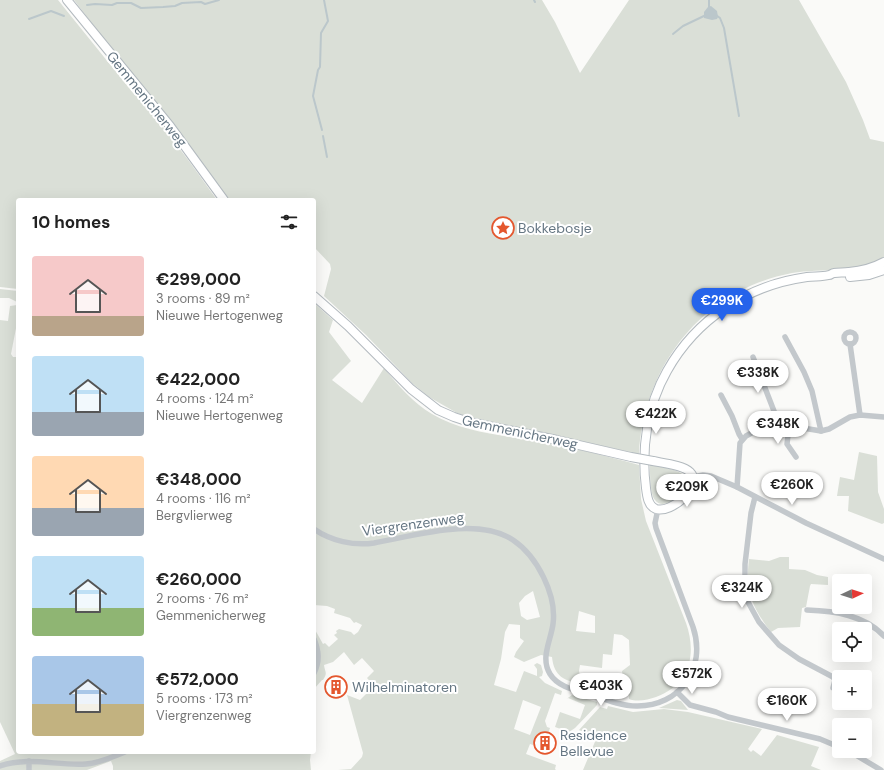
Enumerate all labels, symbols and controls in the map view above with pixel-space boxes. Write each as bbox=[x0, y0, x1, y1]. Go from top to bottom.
street label: Gemmenicherweg bbox=[103, 47, 191, 151]
text: 10 homes bbox=[32, 211, 110, 233]
icon: filters bbox=[278, 211, 300, 233]
place icon: Bokkebosje bbox=[490, 215, 516, 241]
place label: Bokkebosje bbox=[518, 219, 592, 237]
text: €299,000 bbox=[156, 268, 241, 290]
icon: home bbox=[64, 272, 112, 320]
pin: €299K bbox=[694, 288, 750, 322]
text: 3 rooms · 89 m² bbox=[156, 290, 250, 307]
text: €299K bbox=[701, 292, 743, 309]
text: Nieuwe Hertogenweg bbox=[156, 307, 283, 324]
pin: €338K bbox=[730, 360, 786, 394]
text: €338K bbox=[737, 364, 779, 381]
text: €422,000 bbox=[156, 368, 240, 390]
icon: home bbox=[64, 372, 112, 420]
text: 4 rooms · 124 m² bbox=[156, 390, 253, 407]
pin: €422K bbox=[628, 401, 684, 435]
text: €422K bbox=[635, 405, 677, 422]
text: Nieuwe Hertogenweg bbox=[156, 407, 283, 424]
street label: Gemmenicherweg bbox=[460, 411, 580, 453]
pin: €348K bbox=[750, 411, 806, 445]
text: €348K bbox=[756, 415, 800, 432]
text: €348,000 bbox=[156, 468, 242, 490]
icon: home bbox=[64, 472, 112, 520]
pin: €260K bbox=[764, 472, 820, 506]
pin: €209K bbox=[659, 474, 715, 508]
text: €260K bbox=[770, 476, 814, 493]
text: €209K bbox=[665, 478, 709, 495]
text: 4 rooms · 116 m² bbox=[156, 490, 251, 507]
text: Bergvlierweg bbox=[156, 507, 233, 524]
street label: Viergrenzenweg bbox=[361, 508, 465, 540]
text: €260,000 bbox=[156, 568, 242, 590]
icon: home bbox=[64, 572, 112, 620]
north arrow bbox=[832, 574, 872, 614]
map controls bbox=[832, 574, 872, 758]
pin: €324K bbox=[714, 575, 770, 609]
text: €324K bbox=[721, 579, 763, 596]
text: 2 rooms · 76 m² bbox=[156, 590, 249, 607]
text: Gemmenicherweg bbox=[156, 607, 266, 624]
button: locate bbox=[832, 622, 872, 662]
pin: €572K bbox=[664, 661, 720, 695]
text: €572K bbox=[671, 665, 713, 682]
text: €572,000 bbox=[156, 668, 239, 690]
button: + bbox=[832, 670, 872, 710]
icon: home bbox=[64, 672, 112, 720]
pin: €403K bbox=[573, 673, 629, 707]
building icon: Wilhelminatoren bbox=[323, 674, 349, 700]
text: €403K bbox=[579, 677, 623, 694]
place label: Wilhelminatoren bbox=[352, 678, 457, 696]
pin: €160K bbox=[759, 688, 815, 722]
text: 5 rooms · 173 m² bbox=[156, 690, 253, 707]
text: €160K bbox=[767, 692, 807, 709]
text: Viergrenzenweg bbox=[156, 707, 252, 724]
button: − bbox=[832, 718, 872, 758]
place label: Residence Bellevue bbox=[560, 726, 627, 760]
building icon: Residence Bellevue bbox=[532, 730, 558, 756]

